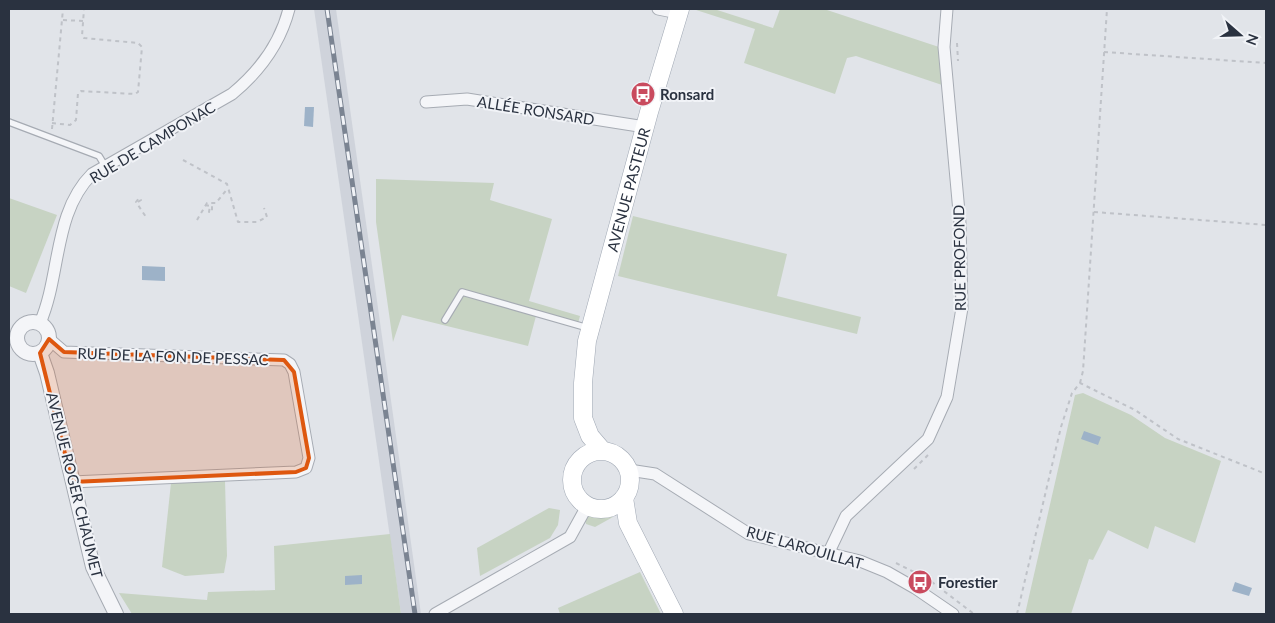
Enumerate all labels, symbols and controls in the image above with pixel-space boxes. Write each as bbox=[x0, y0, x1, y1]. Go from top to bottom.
north arrow bbox=[1215, 10, 1265, 60]
text: N bbox=[1243, 32, 1263, 48]
bus stop icon: Ronsard bbox=[630, 81, 656, 107]
place label: Ronsard bbox=[660, 85, 714, 103]
street label: ALLÉE RONSARD bbox=[476, 92, 596, 128]
street label: RUE DE CAMPONAC bbox=[86, 97, 218, 187]
street label: AVENUE PASTEUR bbox=[603, 125, 654, 253]
street label: RUE PROFOND bbox=[949, 205, 969, 311]
street label: RUE DE LA FON DE PESSAC bbox=[77, 344, 269, 368]
street label: AVENUE ROGER CHAUMET bbox=[43, 390, 107, 580]
street label: RUE LAROUILLAT bbox=[745, 522, 866, 572]
bus stop icon: Forestier bbox=[907, 569, 933, 595]
place label: Forestier bbox=[938, 573, 998, 591]

